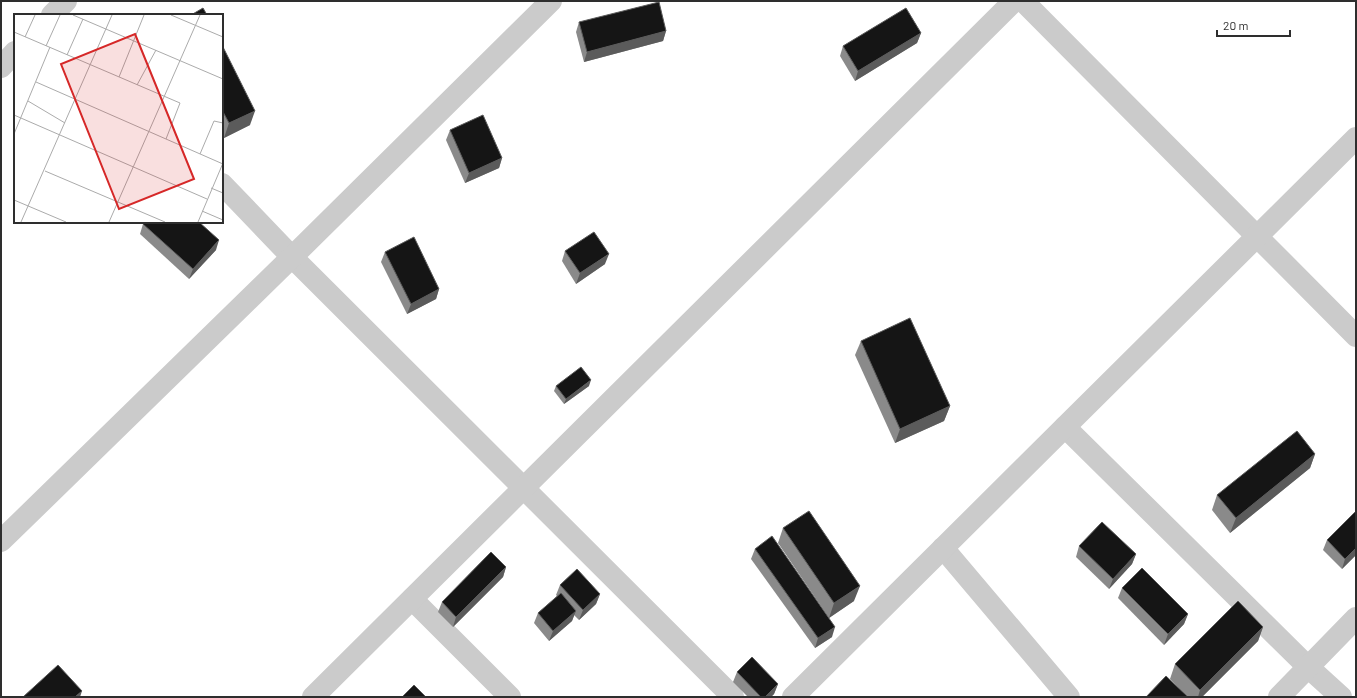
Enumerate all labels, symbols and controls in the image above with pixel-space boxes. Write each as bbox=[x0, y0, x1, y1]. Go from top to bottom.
scale bar bbox=[1217, 12, 1290, 38]
inset map bbox=[14, 14, 223, 223]
text: 20 m bbox=[1223, 18, 1249, 32]

